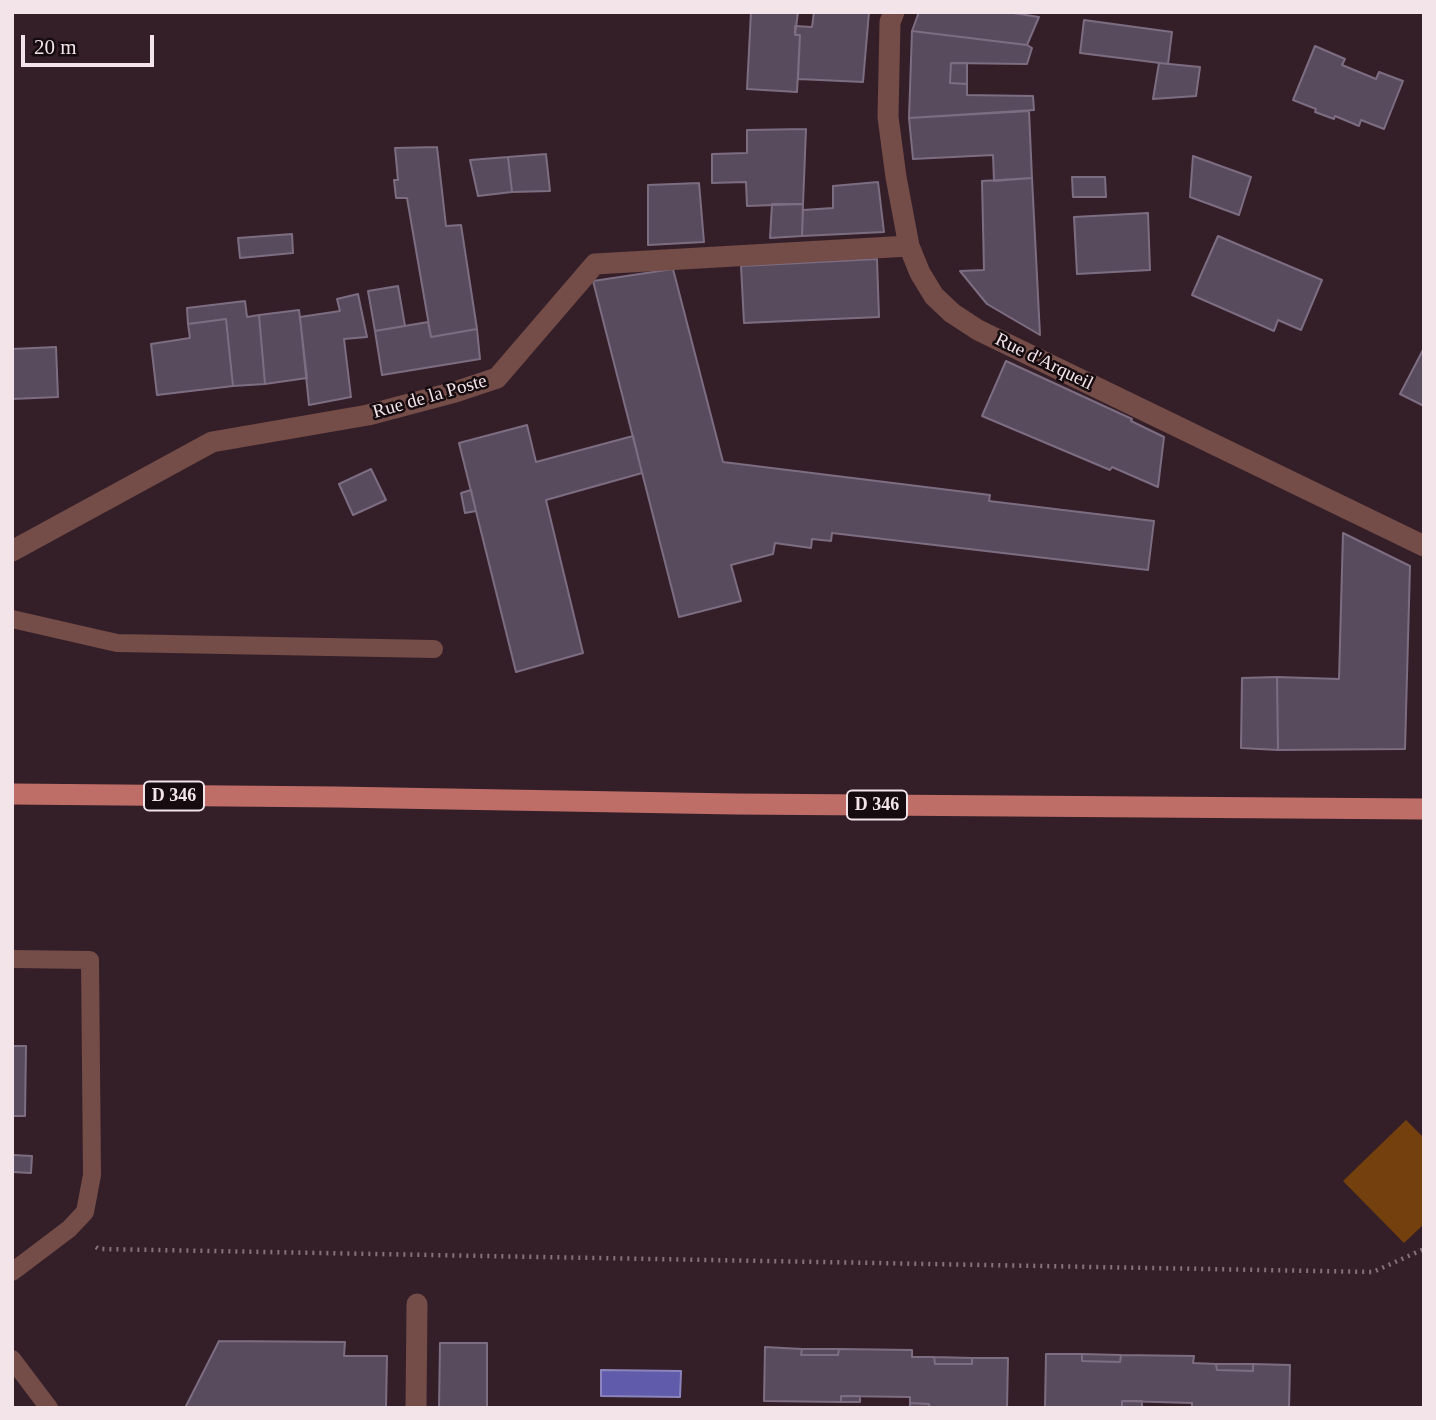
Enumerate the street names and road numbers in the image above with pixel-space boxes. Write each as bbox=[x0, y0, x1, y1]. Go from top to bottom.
street label: Rue d'Arqueil bbox=[991, 328, 1097, 396]
street label: Rue de la Poste bbox=[370, 370, 490, 424]
road number: D 346 bbox=[144, 782, 204, 810]
road number: D 346 bbox=[847, 790, 907, 820]

